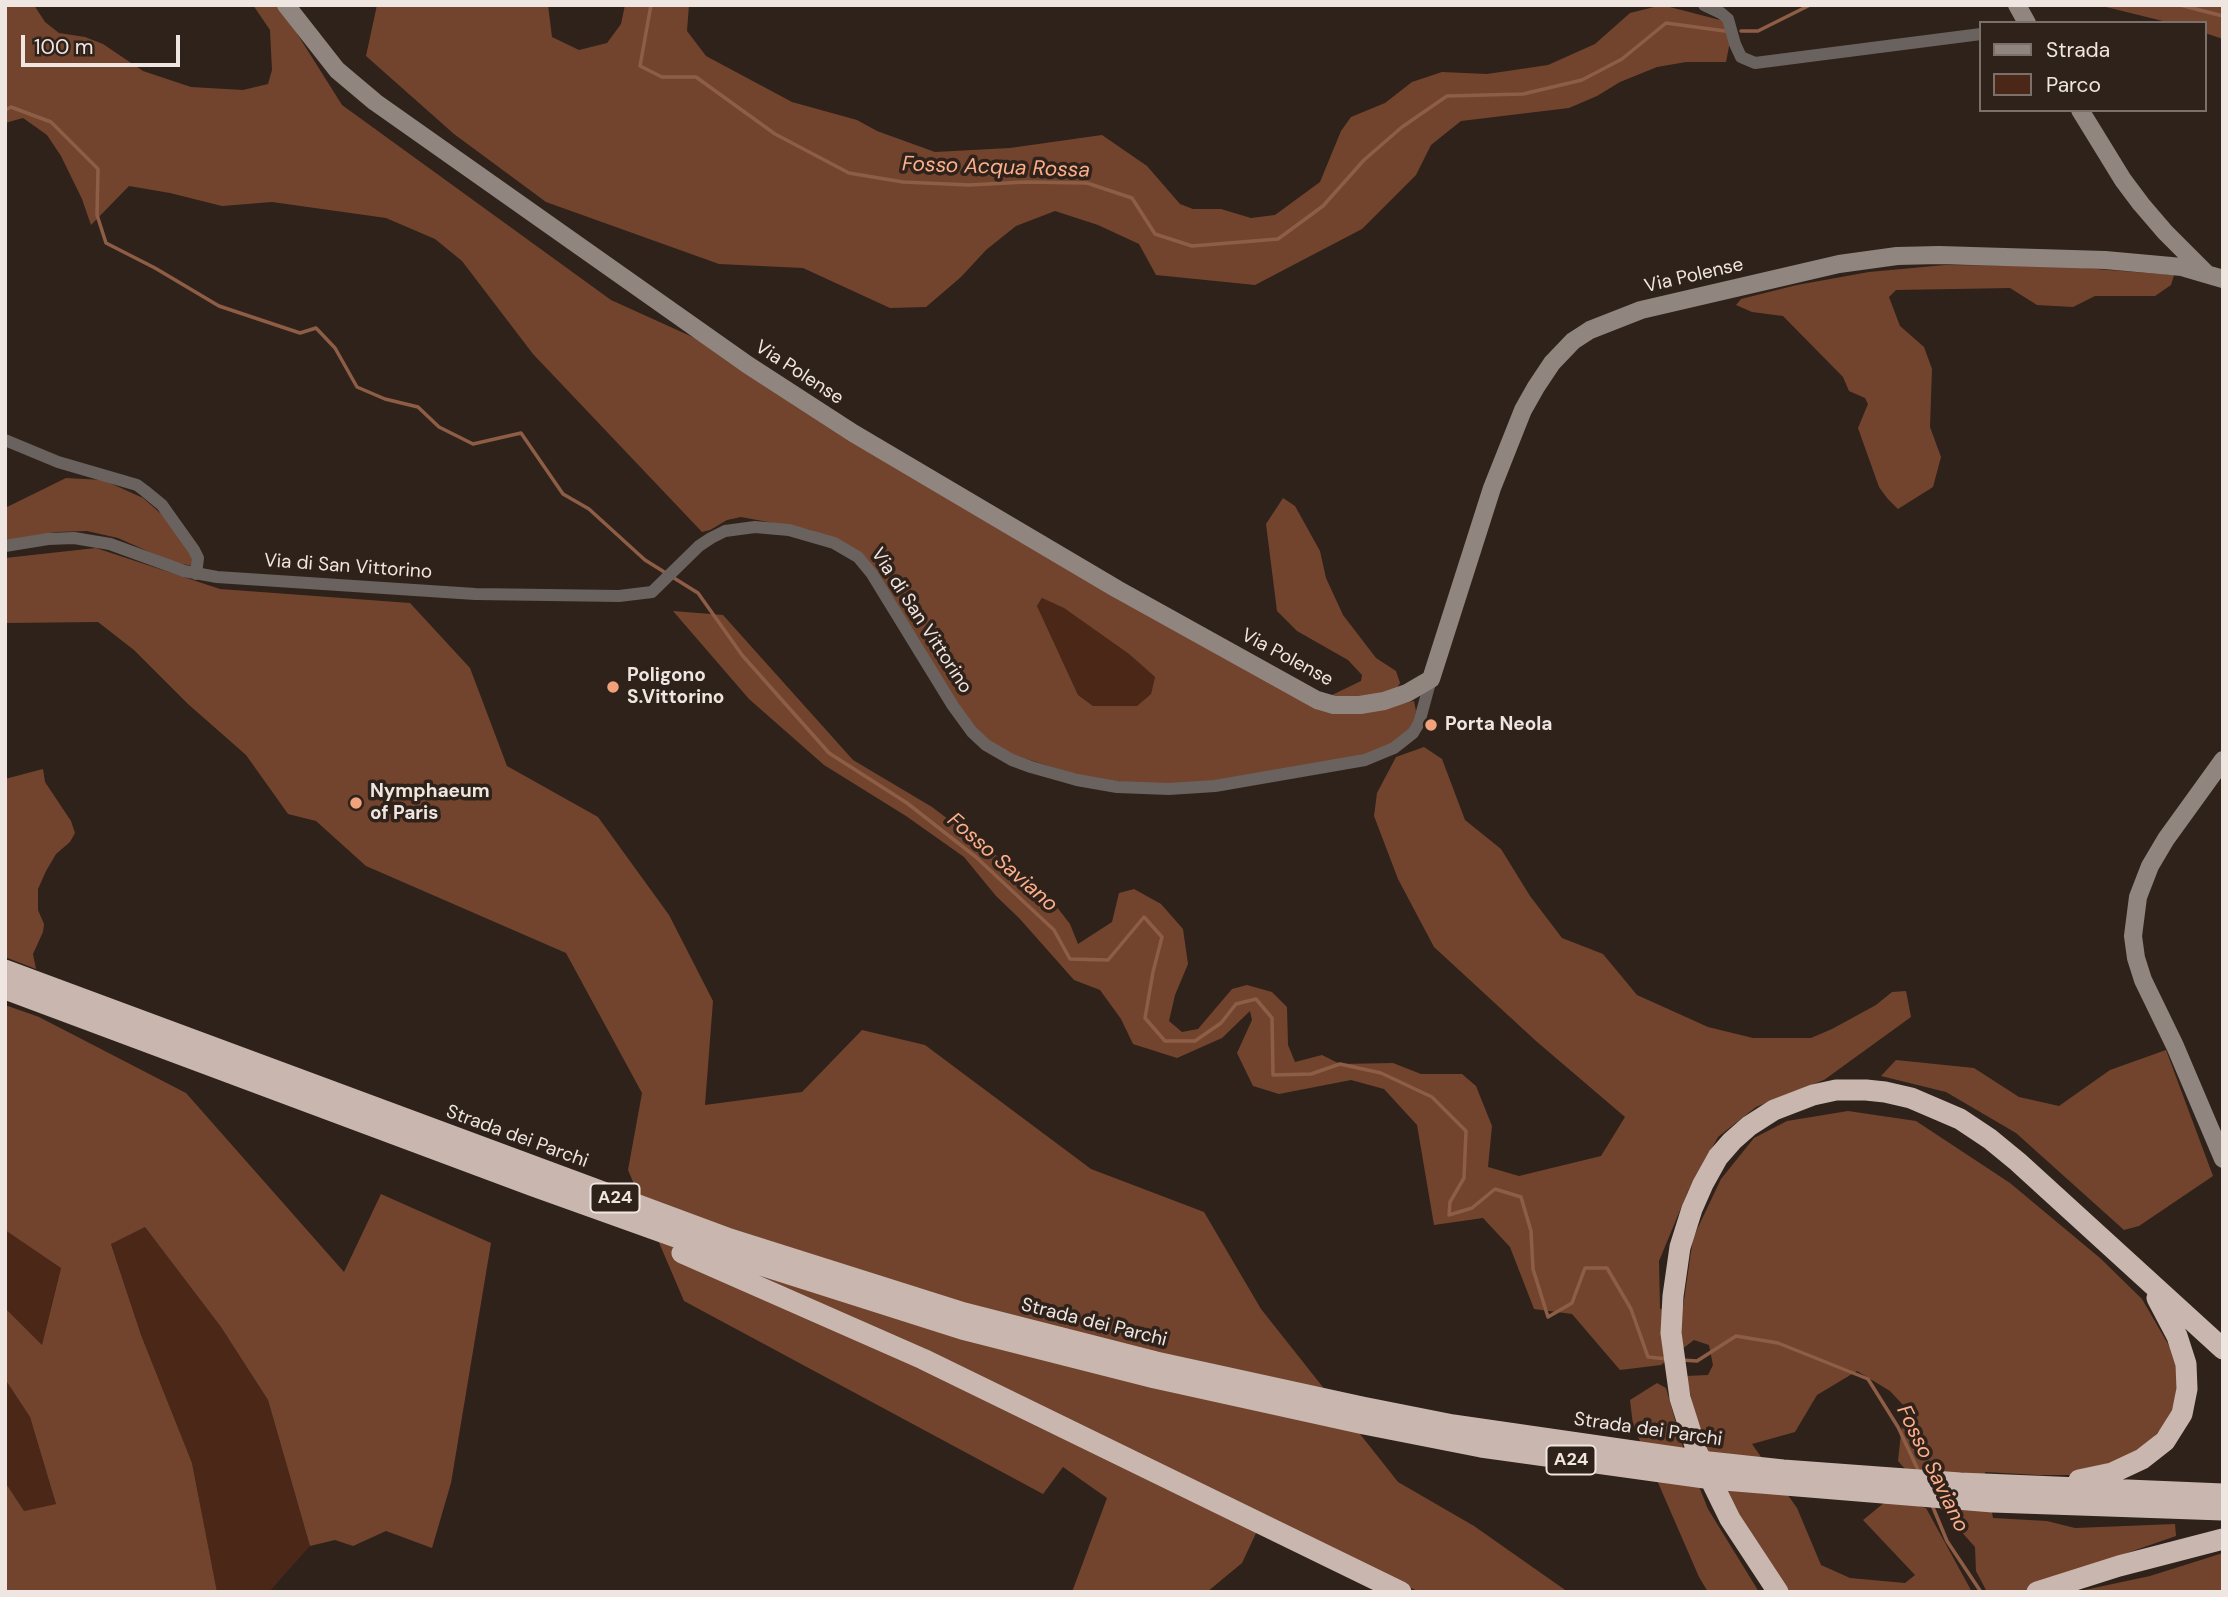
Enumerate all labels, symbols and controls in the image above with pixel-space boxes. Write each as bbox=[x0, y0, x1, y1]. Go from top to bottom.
scale bar bbox=[24, 21, 184, 65]
legend bbox=[1980, 21, 2207, 112]
text: 100 m bbox=[34, 33, 94, 61]
text: Strada bbox=[2046, 36, 2110, 64]
text: Parco bbox=[2046, 71, 2101, 99]
water label: Fosso Acqua Rossa bbox=[902, 152, 1090, 184]
street label: Via Polense bbox=[1642, 254, 1746, 298]
street label: Via Polense bbox=[751, 336, 847, 410]
street label: Via di San Vittorino bbox=[866, 544, 976, 698]
street label: Via di San Vittorino bbox=[263, 550, 433, 584]
street label: Via Polense bbox=[1237, 624, 1337, 692]
place label: Poligono S.Vittorino bbox=[627, 665, 724, 709]
marker: Poligono S.Vittorino bbox=[605, 679, 621, 695]
place label: Porta Neola bbox=[1445, 714, 1552, 736]
marker: Porta Neola bbox=[1423, 717, 1439, 733]
place label: Nymphaeum of Paris bbox=[370, 781, 490, 825]
marker: Nymphaeum of Paris bbox=[348, 795, 364, 811]
water label: Fosso Saviano bbox=[942, 808, 1062, 918]
street label: Strada dei Parchi bbox=[443, 1101, 591, 1173]
road number: A24 bbox=[590, 1184, 640, 1212]
street label: Strada dei Parchi bbox=[1019, 1294, 1169, 1352]
water label: Fosso Saviano bbox=[1890, 1401, 1974, 1537]
street label: Strada dei Parchi bbox=[1572, 1408, 1724, 1452]
road number: A24 bbox=[1546, 1446, 1596, 1475]

